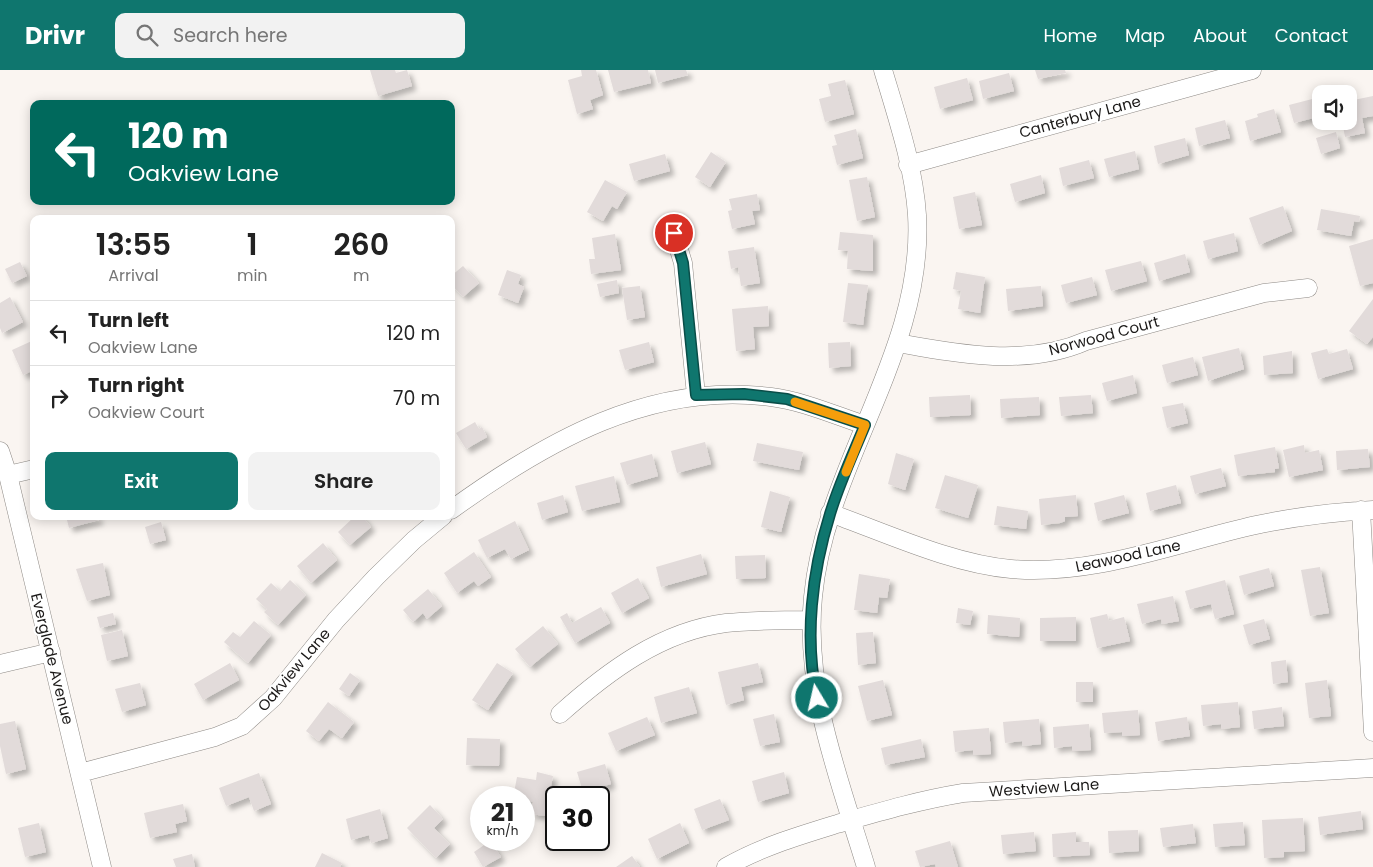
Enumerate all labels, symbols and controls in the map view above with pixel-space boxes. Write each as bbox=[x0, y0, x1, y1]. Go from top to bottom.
search box bbox=[115, 13, 465, 58]
text: Drivr bbox=[25, 19, 85, 52]
icon: search bbox=[133, 21, 161, 49]
text: Search here bbox=[173, 22, 288, 49]
text: Home bbox=[1043, 23, 1097, 48]
text: Map bbox=[1125, 23, 1165, 48]
text: About bbox=[1193, 23, 1247, 48]
text: Contact bbox=[1275, 23, 1348, 48]
map controls bbox=[1312, 85, 1357, 130]
button: sound bbox=[1312, 85, 1357, 130]
street label: Canterbury Lane bbox=[1017, 90, 1143, 143]
text: 120 m bbox=[128, 111, 228, 160]
icon: left bbox=[45, 120, 110, 185]
text: Oakview Lane bbox=[128, 158, 279, 189]
pin bbox=[653, 212, 695, 254]
icon: arrive bbox=[660, 219, 688, 247]
text: 13:55 bbox=[96, 223, 171, 266]
text: 1 bbox=[247, 223, 258, 266]
text: 260 bbox=[333, 223, 389, 266]
text: Arrival bbox=[108, 264, 159, 287]
text: min bbox=[237, 264, 268, 287]
text: m bbox=[353, 264, 370, 287]
text: Turn left bbox=[88, 307, 169, 334]
street label: Norwood Court bbox=[1046, 311, 1161, 360]
icon: left bbox=[45, 319, 73, 347]
text: 120 m bbox=[386, 320, 440, 347]
text: Oakview Lane bbox=[88, 336, 198, 359]
text: Turn right bbox=[88, 372, 184, 399]
icon: right bbox=[45, 384, 73, 412]
text: 70 m bbox=[393, 385, 440, 412]
text: Oakview Court bbox=[88, 401, 204, 424]
button: Exit bbox=[45, 452, 238, 510]
button: Share bbox=[248, 452, 440, 510]
street label: Leawood Lane bbox=[1073, 534, 1182, 577]
street label: Everglade Avenue bbox=[26, 591, 79, 727]
street label: Oakview Lane bbox=[253, 624, 335, 716]
position arrow bbox=[790, 671, 842, 723]
street label: Westview Lane bbox=[988, 773, 1100, 802]
speed limit sign: 30 bbox=[545, 786, 610, 851]
text: 21 bbox=[491, 795, 514, 830]
text: km/h bbox=[487, 822, 518, 839]

